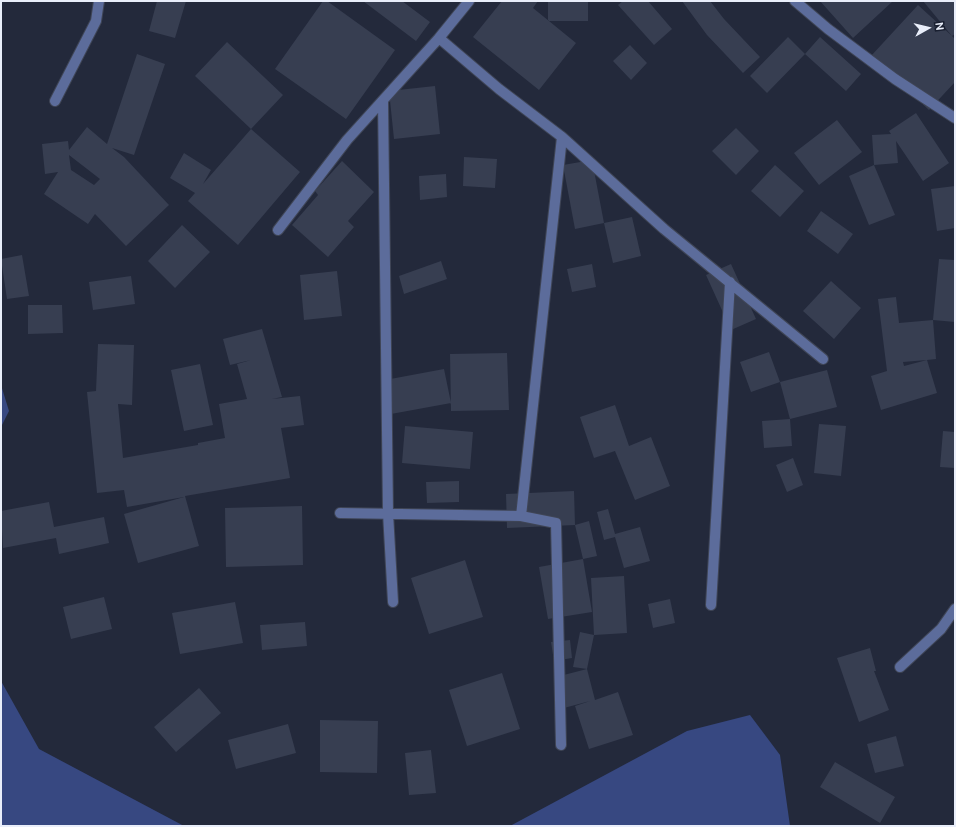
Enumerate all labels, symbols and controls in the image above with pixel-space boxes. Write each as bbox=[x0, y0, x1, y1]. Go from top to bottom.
north arrow bbox=[908, 8, 948, 48]
text: N bbox=[933, 21, 946, 31]

